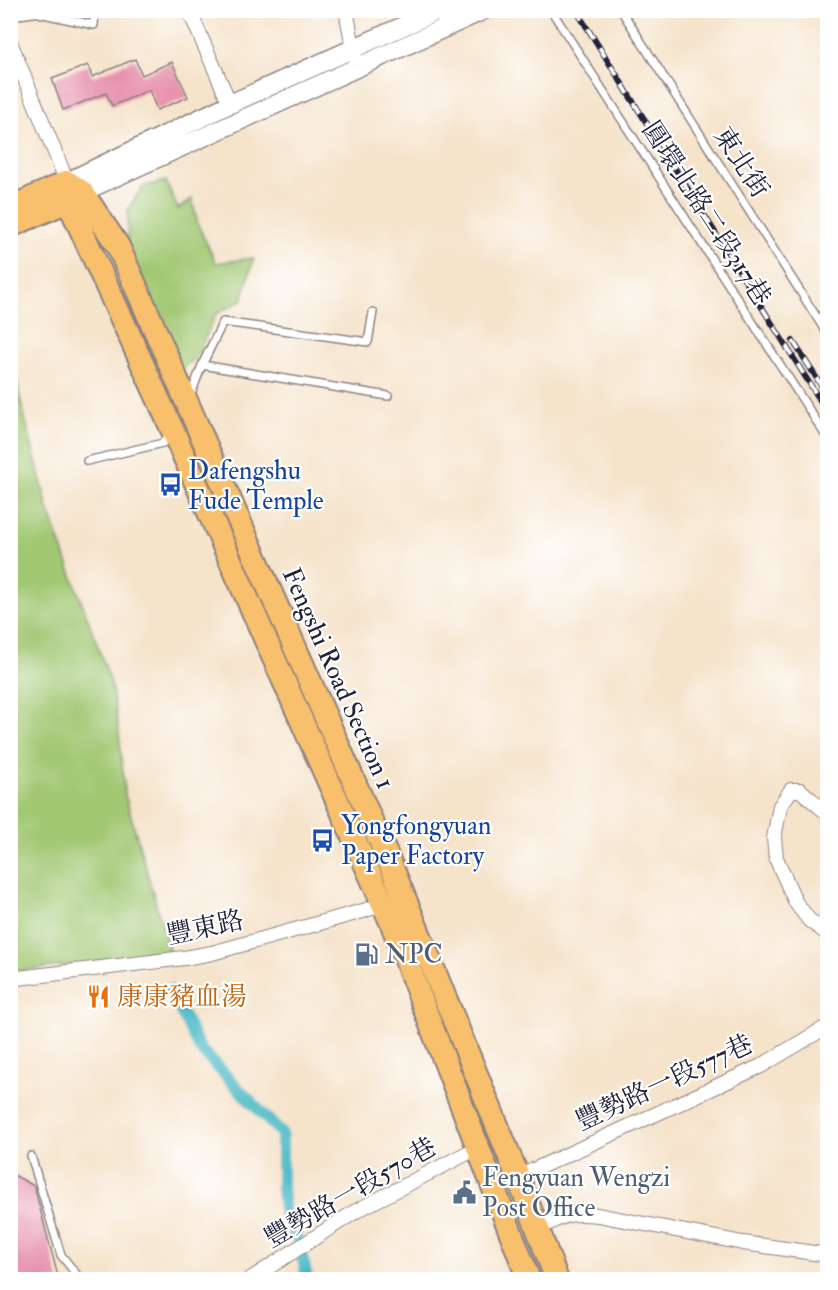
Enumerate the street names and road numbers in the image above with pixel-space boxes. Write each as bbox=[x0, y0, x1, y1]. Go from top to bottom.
street label: 圓環北路二段317巷 bbox=[635, 115, 778, 312]
street label: 東北街 bbox=[706, 121, 776, 204]
street label: Fengshi Road Section 1 bbox=[275, 563, 401, 794]
street label: 豐東路 bbox=[164, 904, 247, 952]
street label: 豐勢路一段577巷 bbox=[571, 1028, 758, 1138]
street label: 豐勢路一段570巷 bbox=[259, 1131, 442, 1255]

